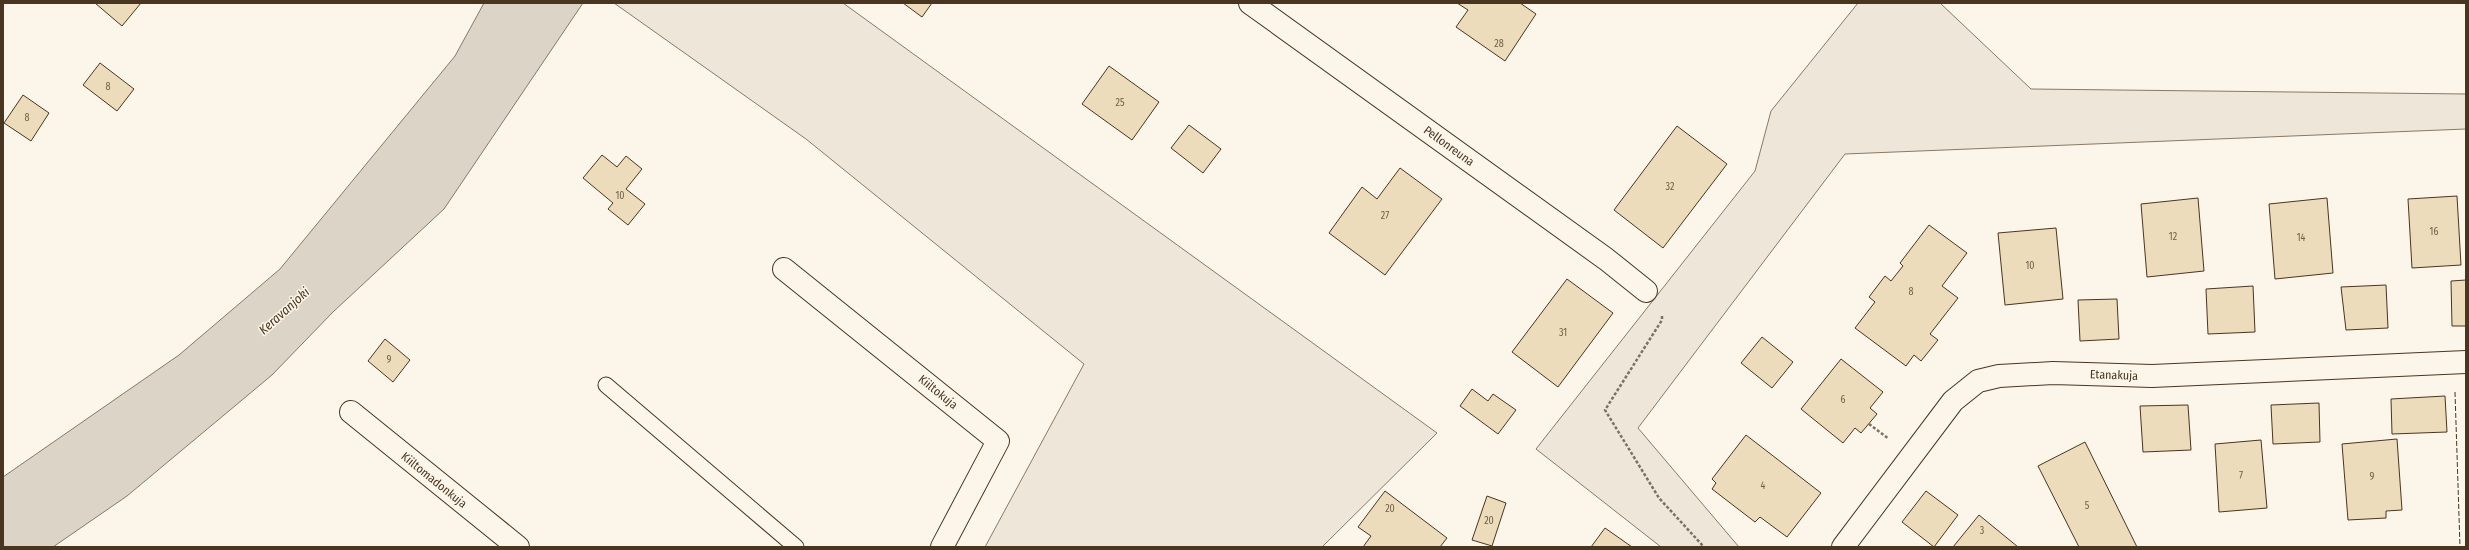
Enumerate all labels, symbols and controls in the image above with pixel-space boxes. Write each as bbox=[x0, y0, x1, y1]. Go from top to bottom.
house number: 28 bbox=[1494, 38, 1504, 50]
house number: 8 bbox=[106, 81, 111, 93]
house number: 25 bbox=[1116, 97, 1125, 109]
house number: 8 bbox=[25, 112, 30, 124]
street label: Pellonreuna bbox=[1421, 123, 1477, 169]
house number: 32 bbox=[1666, 181, 1675, 193]
house number: 10 bbox=[615, 190, 625, 202]
house number: 27 bbox=[1381, 210, 1389, 222]
house number: 16 bbox=[2430, 226, 2438, 238]
house number: 12 bbox=[2169, 231, 2178, 243]
house number: 14 bbox=[2297, 232, 2306, 244]
house number: 10 bbox=[2025, 260, 2035, 272]
water label: Keravanjoki bbox=[256, 284, 313, 338]
house number: 8 bbox=[1909, 286, 1914, 298]
house number: 31 bbox=[1559, 327, 1567, 339]
house number: 9 bbox=[387, 354, 392, 366]
street label: Etanakuja bbox=[2090, 367, 2138, 383]
street label: Kiiltokuja bbox=[916, 372, 960, 412]
house number: 6 bbox=[1841, 394, 1846, 406]
street label: Kiiltomadonkuja bbox=[398, 449, 470, 511]
house number: 7 bbox=[2239, 470, 2243, 482]
house number: 9 bbox=[2370, 471, 2375, 483]
house number: 4 bbox=[1761, 480, 1766, 492]
house number: 5 bbox=[2085, 500, 2090, 512]
house number: 20 bbox=[1385, 503, 1395, 515]
house number: 20 bbox=[1484, 515, 1494, 527]
house number: 3 bbox=[1980, 525, 1985, 537]

